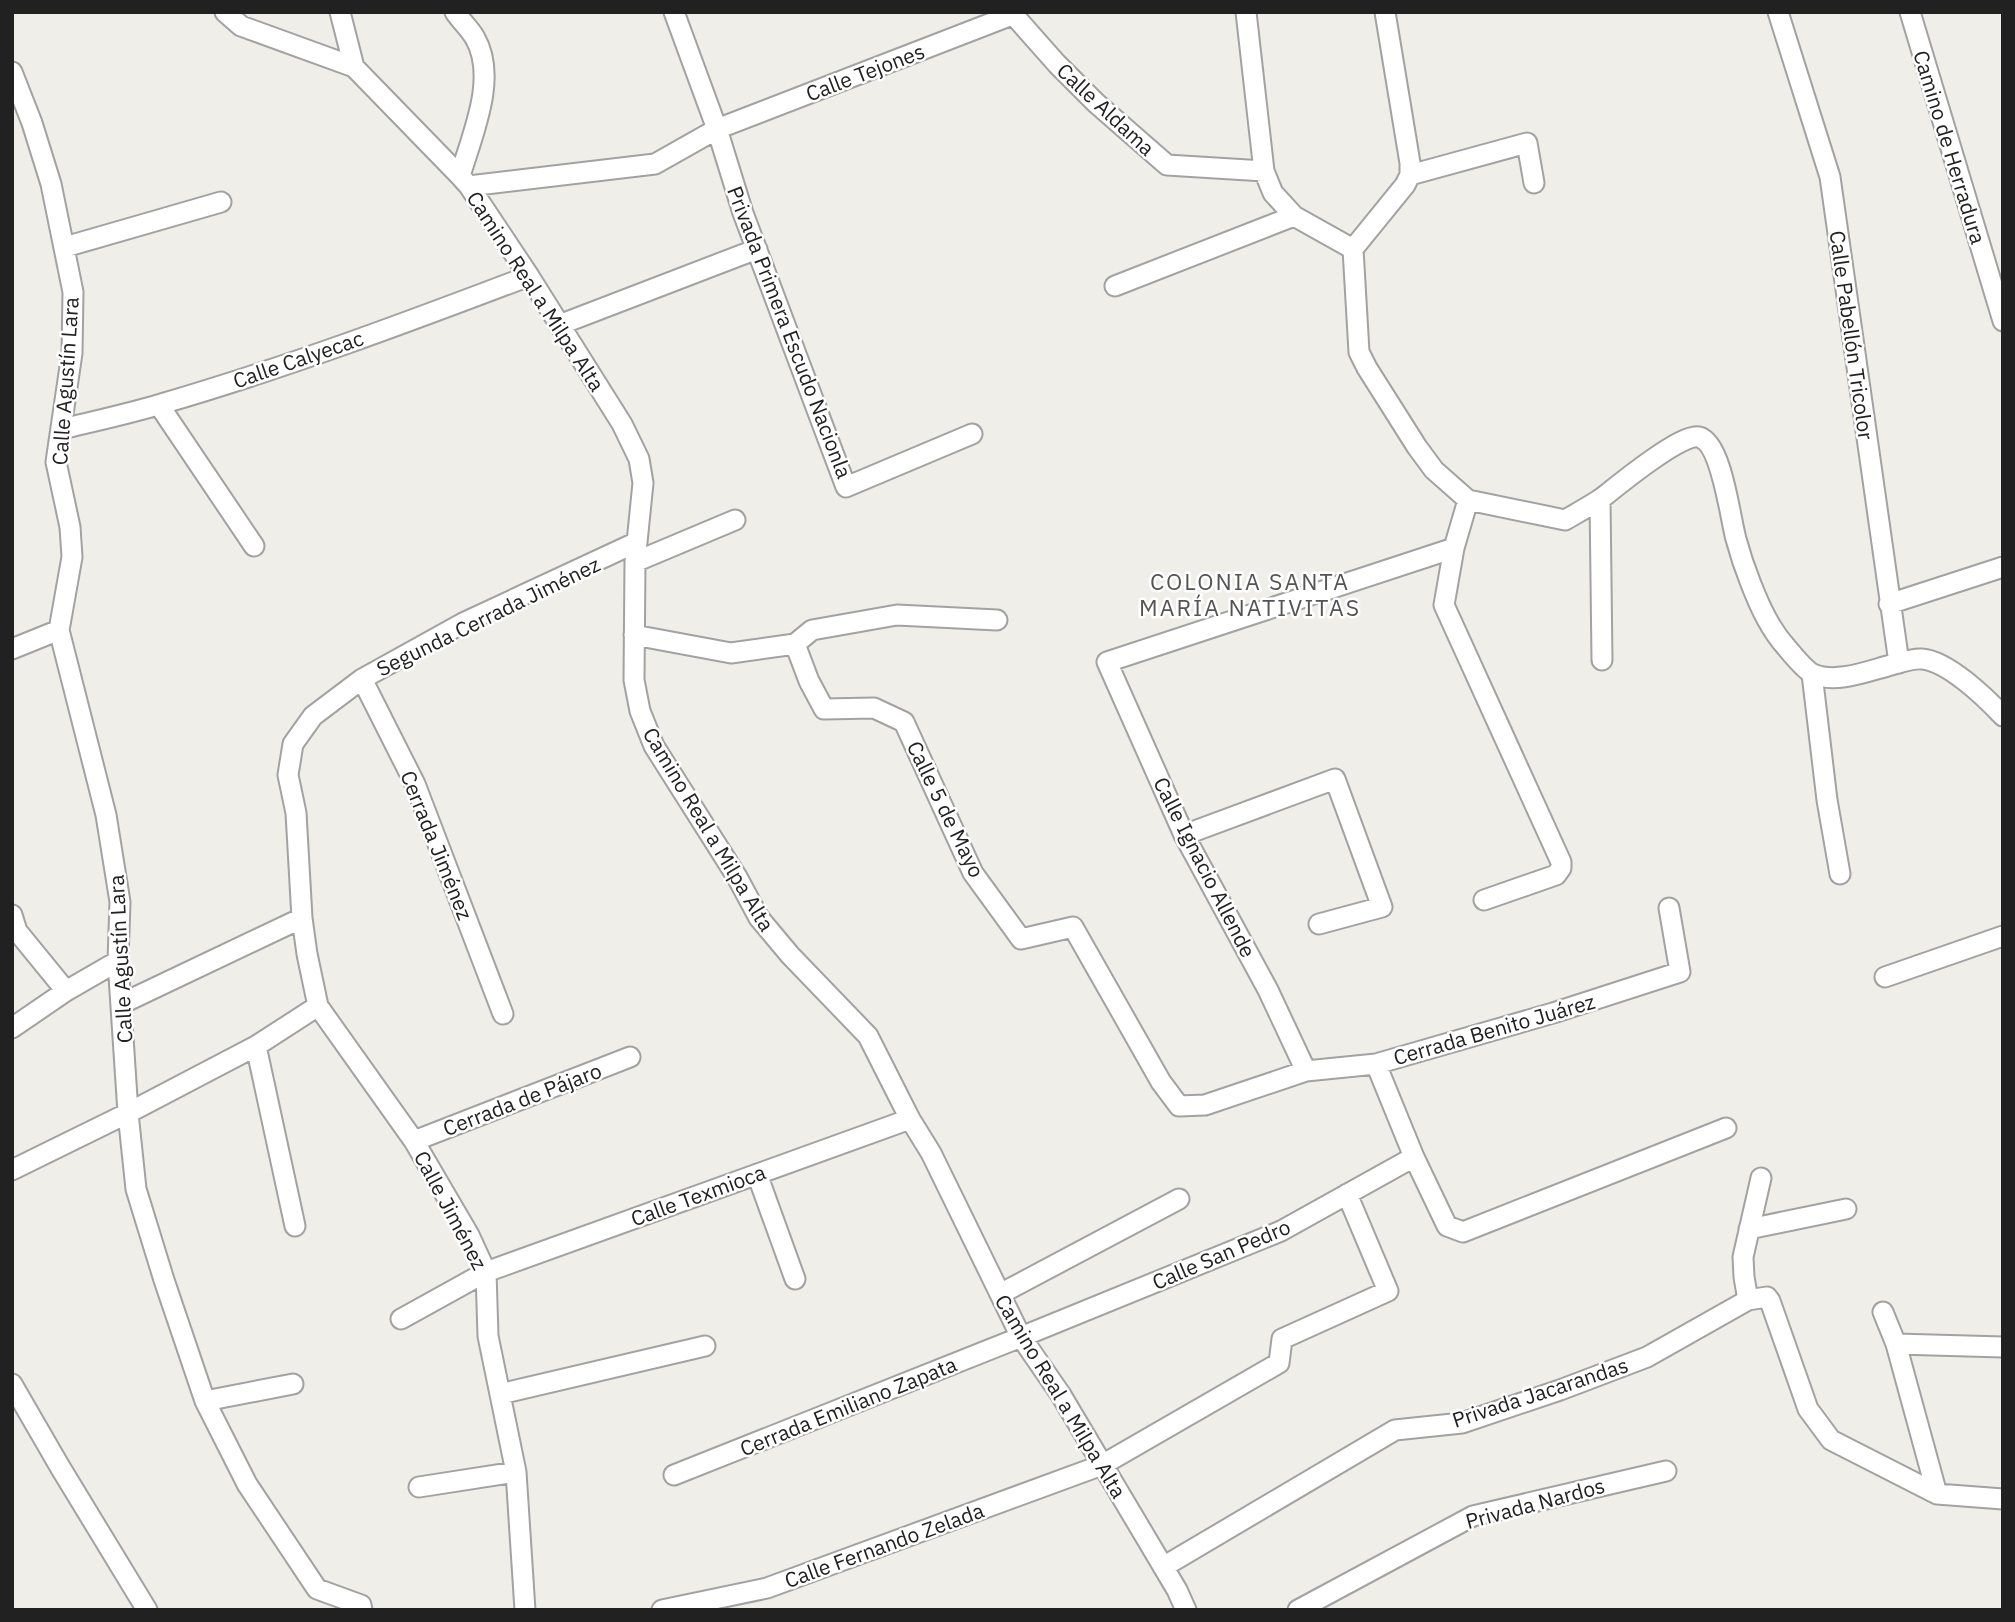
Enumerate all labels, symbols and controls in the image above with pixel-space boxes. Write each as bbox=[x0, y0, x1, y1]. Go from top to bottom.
street label: Calle Tejones bbox=[802, 37, 928, 107]
street label: Camino de Herradura bbox=[1907, 47, 1993, 247]
street label: Calle Aldama bbox=[1051, 56, 1161, 162]
street label: Privada Primera Escudo Nacionla bbox=[721, 182, 859, 482]
street label: Camino Real a Milpa Alta bbox=[461, 186, 611, 396]
street label: Calle Pabellón Tricolor bbox=[1823, 229, 1881, 442]
street label: Calle Agustín Lara bbox=[45, 296, 85, 466]
street label: Calle Calyecac bbox=[229, 324, 367, 394]
street label: Segunda Cerrada Jiménez bbox=[372, 550, 605, 682]
district label: COLONIA SANTA MARÍA NATIVITAS bbox=[1139, 566, 1361, 622]
street label: Camino Real a Milpa Alta bbox=[637, 722, 781, 936]
street label: Calle 5 de Mayo bbox=[901, 736, 991, 882]
street label: Cerrada Jiménez bbox=[394, 766, 480, 924]
street label: Calle Ignacio Allende bbox=[1147, 772, 1263, 962]
street label: Calle Agustín Lara bbox=[102, 874, 138, 1044]
street label: Cerrada Benito Juárez bbox=[1390, 987, 1598, 1071]
street label: Cerrada de Pájaro bbox=[439, 1056, 605, 1142]
street label: Calle Jiménez bbox=[408, 1146, 494, 1275]
street label: Calle Texmioca bbox=[627, 1158, 769, 1232]
street label: Calle San Pedro bbox=[1148, 1212, 1294, 1296]
street label: Camino Real a Milpa Alta bbox=[989, 1289, 1133, 1503]
street label: Cerrada Emiliano Zapata bbox=[735, 1350, 961, 1462]
street label: Privada Jacarandas bbox=[1449, 1350, 1631, 1434]
street label: Privada Nardos bbox=[1462, 1471, 1608, 1535]
street label: Calle Fernando Zelada bbox=[780, 1496, 988, 1594]

